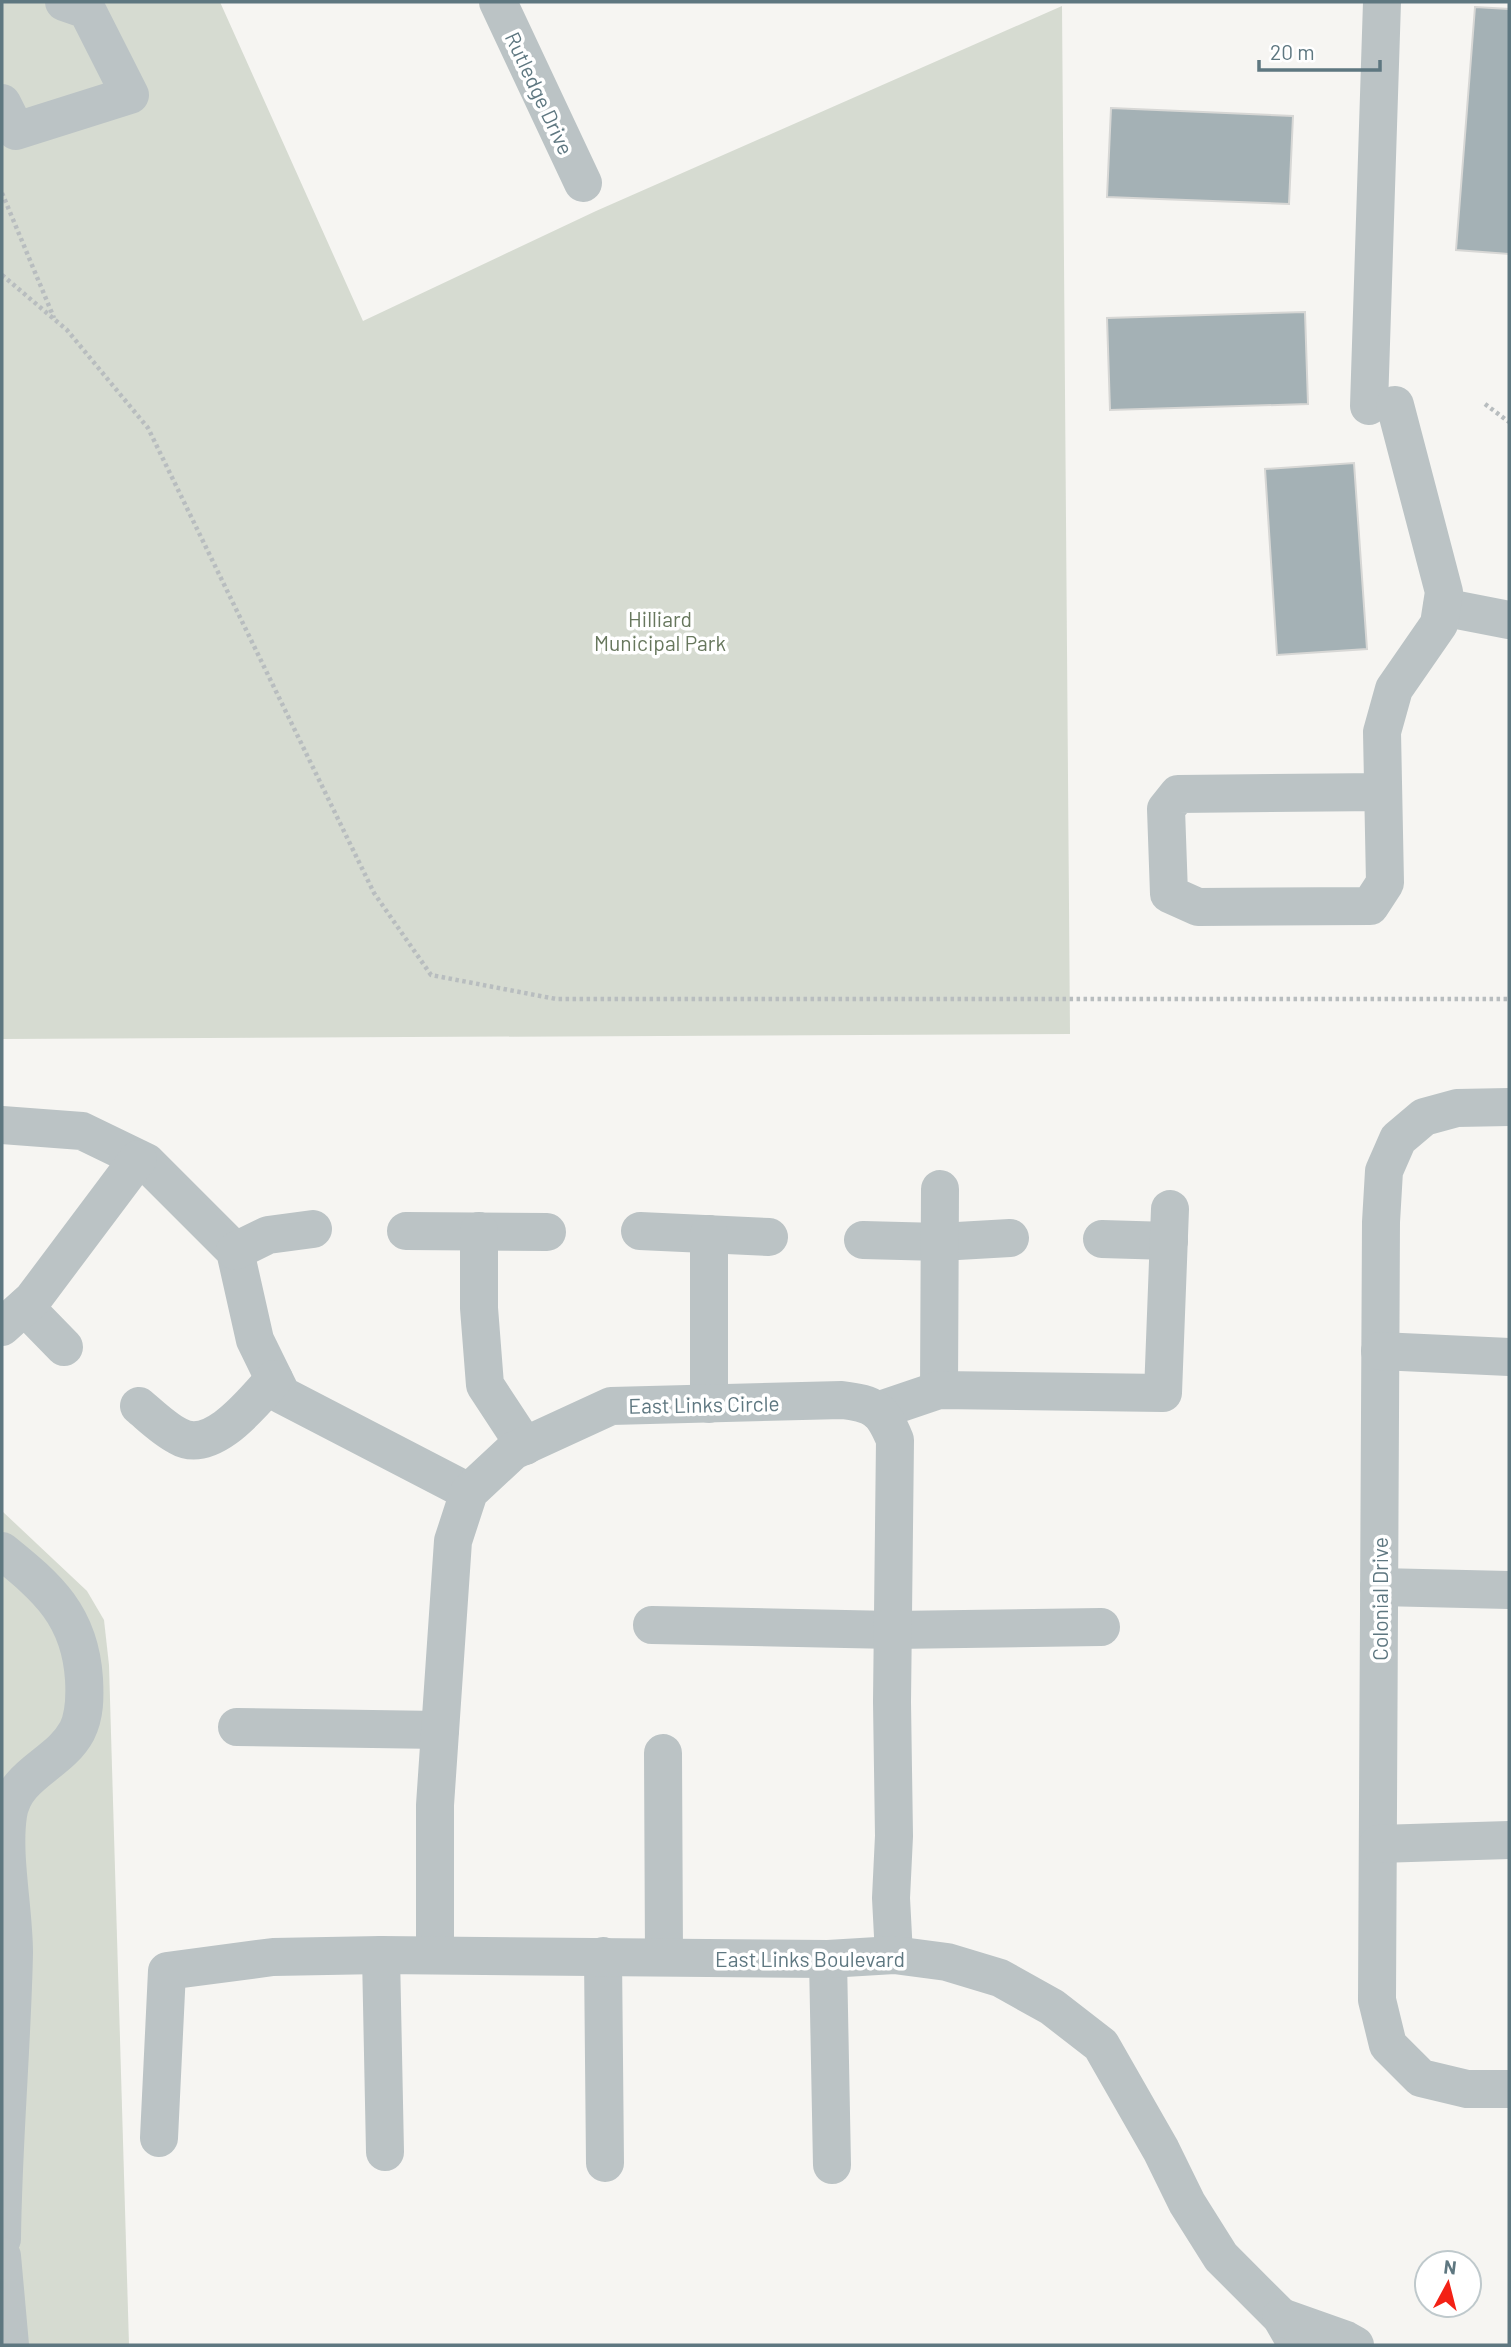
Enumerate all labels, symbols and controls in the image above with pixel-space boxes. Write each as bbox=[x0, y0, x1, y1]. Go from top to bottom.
street label: Rutledge Drive bbox=[501, 28, 579, 158]
scale bar bbox=[1259, 28, 1380, 72]
text: 20 m bbox=[1270, 39, 1315, 64]
park label: Hilliard Municipal Park bbox=[594, 606, 726, 655]
street label: East Links Circle bbox=[628, 1390, 780, 1418]
street label: Colonial Drive bbox=[1367, 1537, 1392, 1661]
street label: East Links Boulevard bbox=[715, 1946, 905, 1971]
north arrow bbox=[1413, 2249, 1483, 2319]
text: N bbox=[1442, 2254, 1458, 2279]

